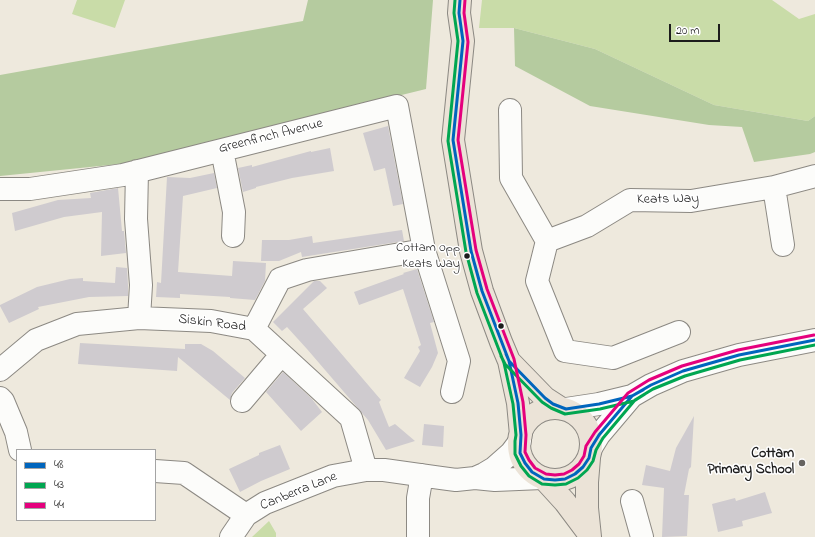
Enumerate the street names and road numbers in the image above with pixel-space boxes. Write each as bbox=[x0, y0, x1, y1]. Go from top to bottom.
street label: Greenfinch Avenue bbox=[217, 116, 325, 158]
street label: Keats Way bbox=[637, 191, 699, 209]
street label: Siskin Road bbox=[177, 312, 247, 336]
street label: Canberra Lane bbox=[258, 469, 340, 515]

